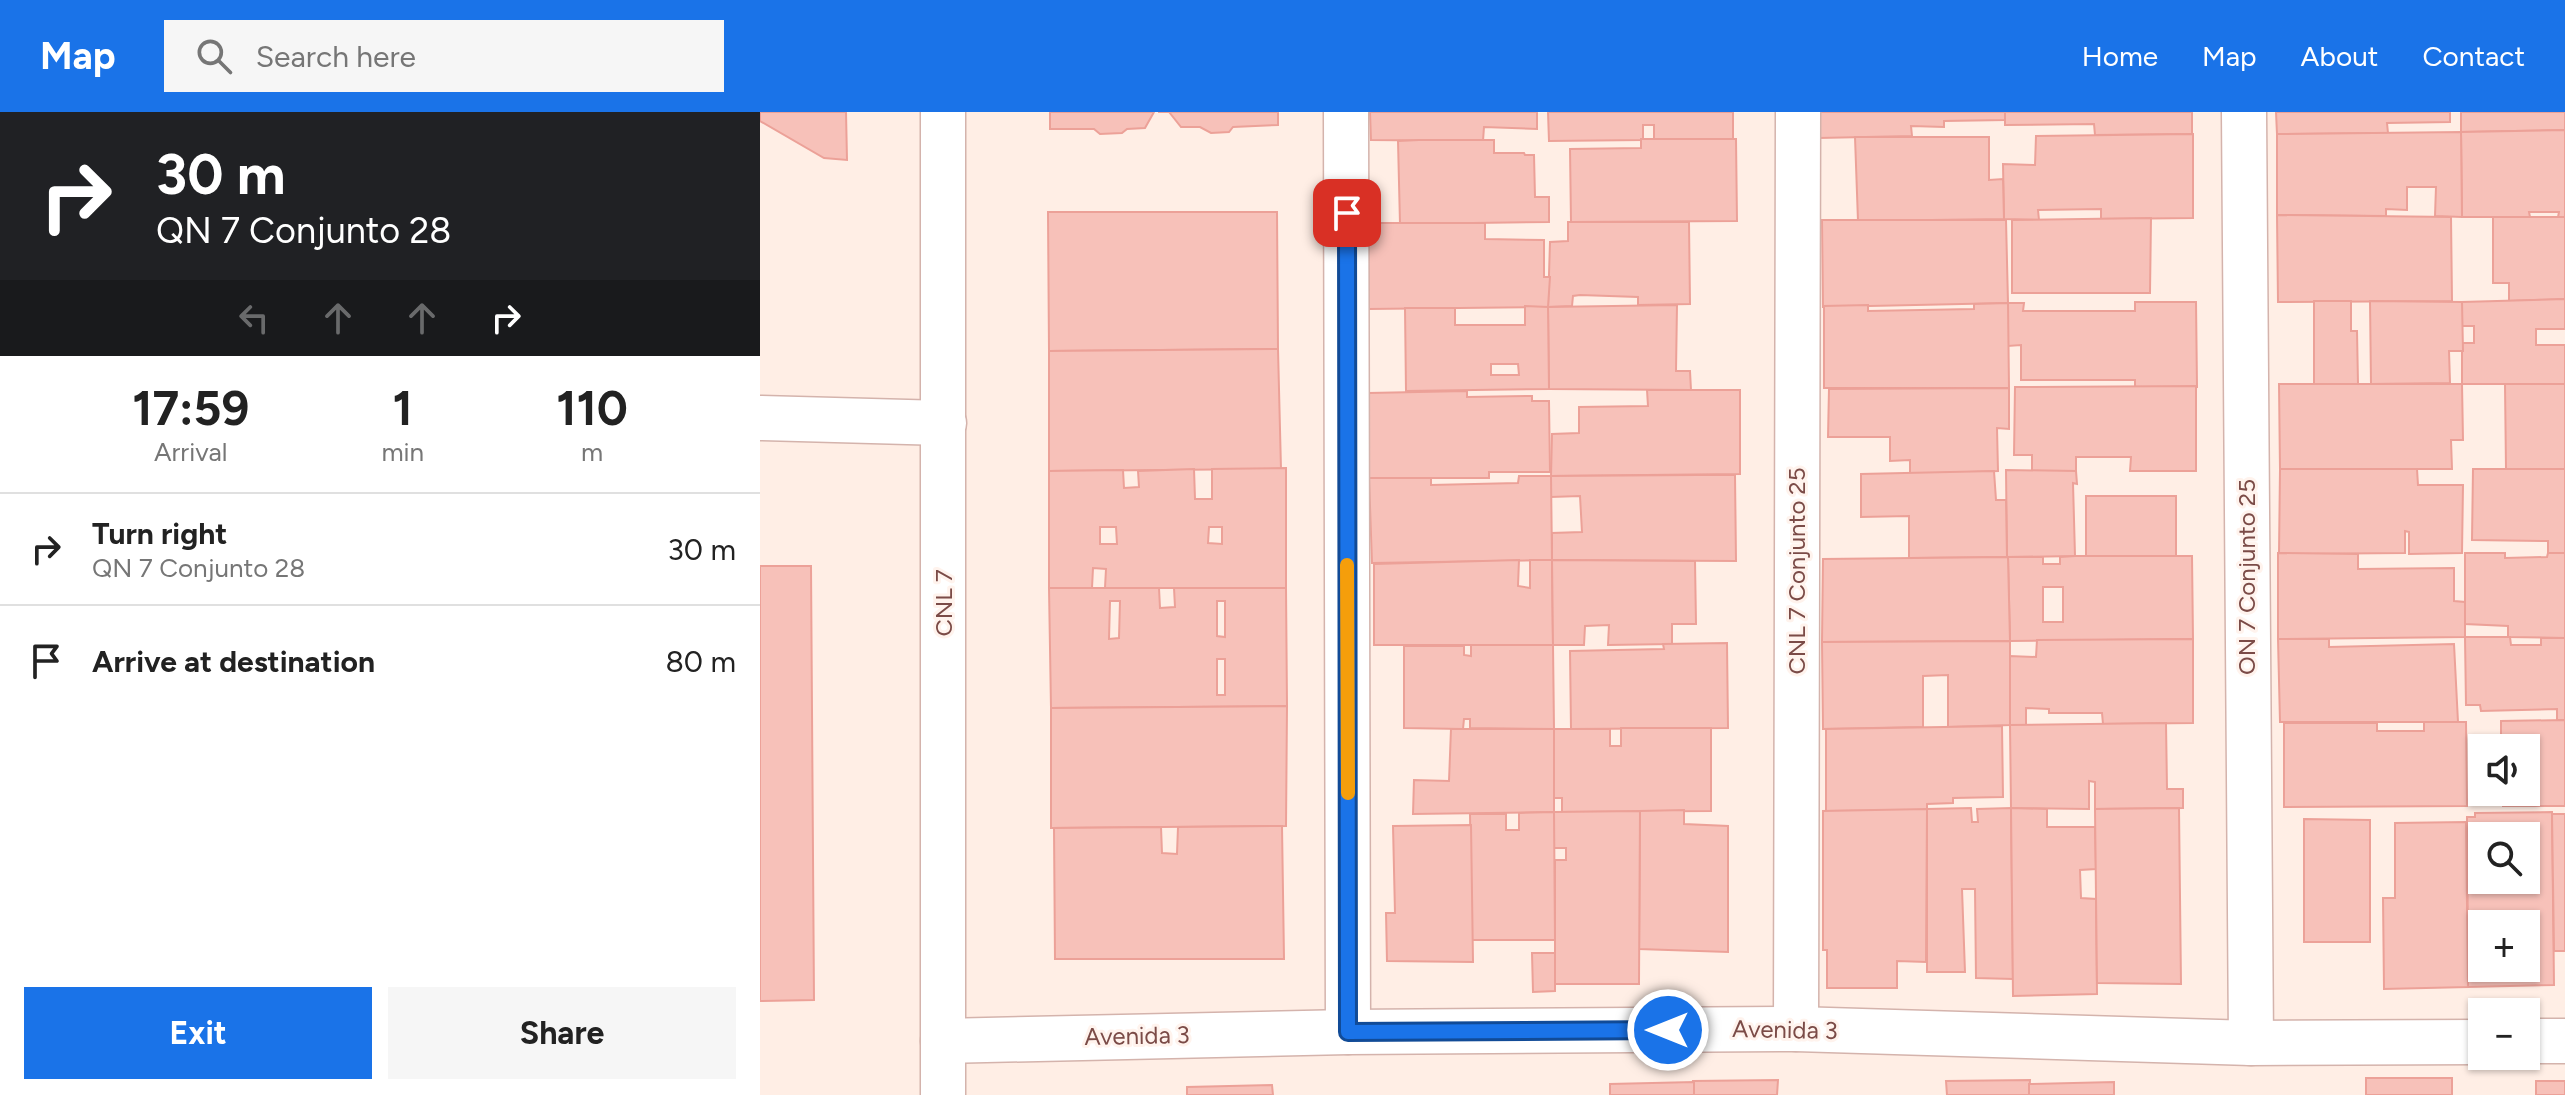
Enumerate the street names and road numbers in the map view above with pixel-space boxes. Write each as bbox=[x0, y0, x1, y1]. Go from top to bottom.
street label: CNL 7 Conjunto 25 bbox=[1782, 467, 1811, 675]
street label: ON 7 Conjunto 25 bbox=[2232, 479, 2261, 675]
street label: CNL 7 bbox=[929, 569, 958, 637]
street label: Avenida 3 bbox=[1732, 1014, 1838, 1045]
street label: Avenida 3 bbox=[1084, 1020, 1190, 1051]

